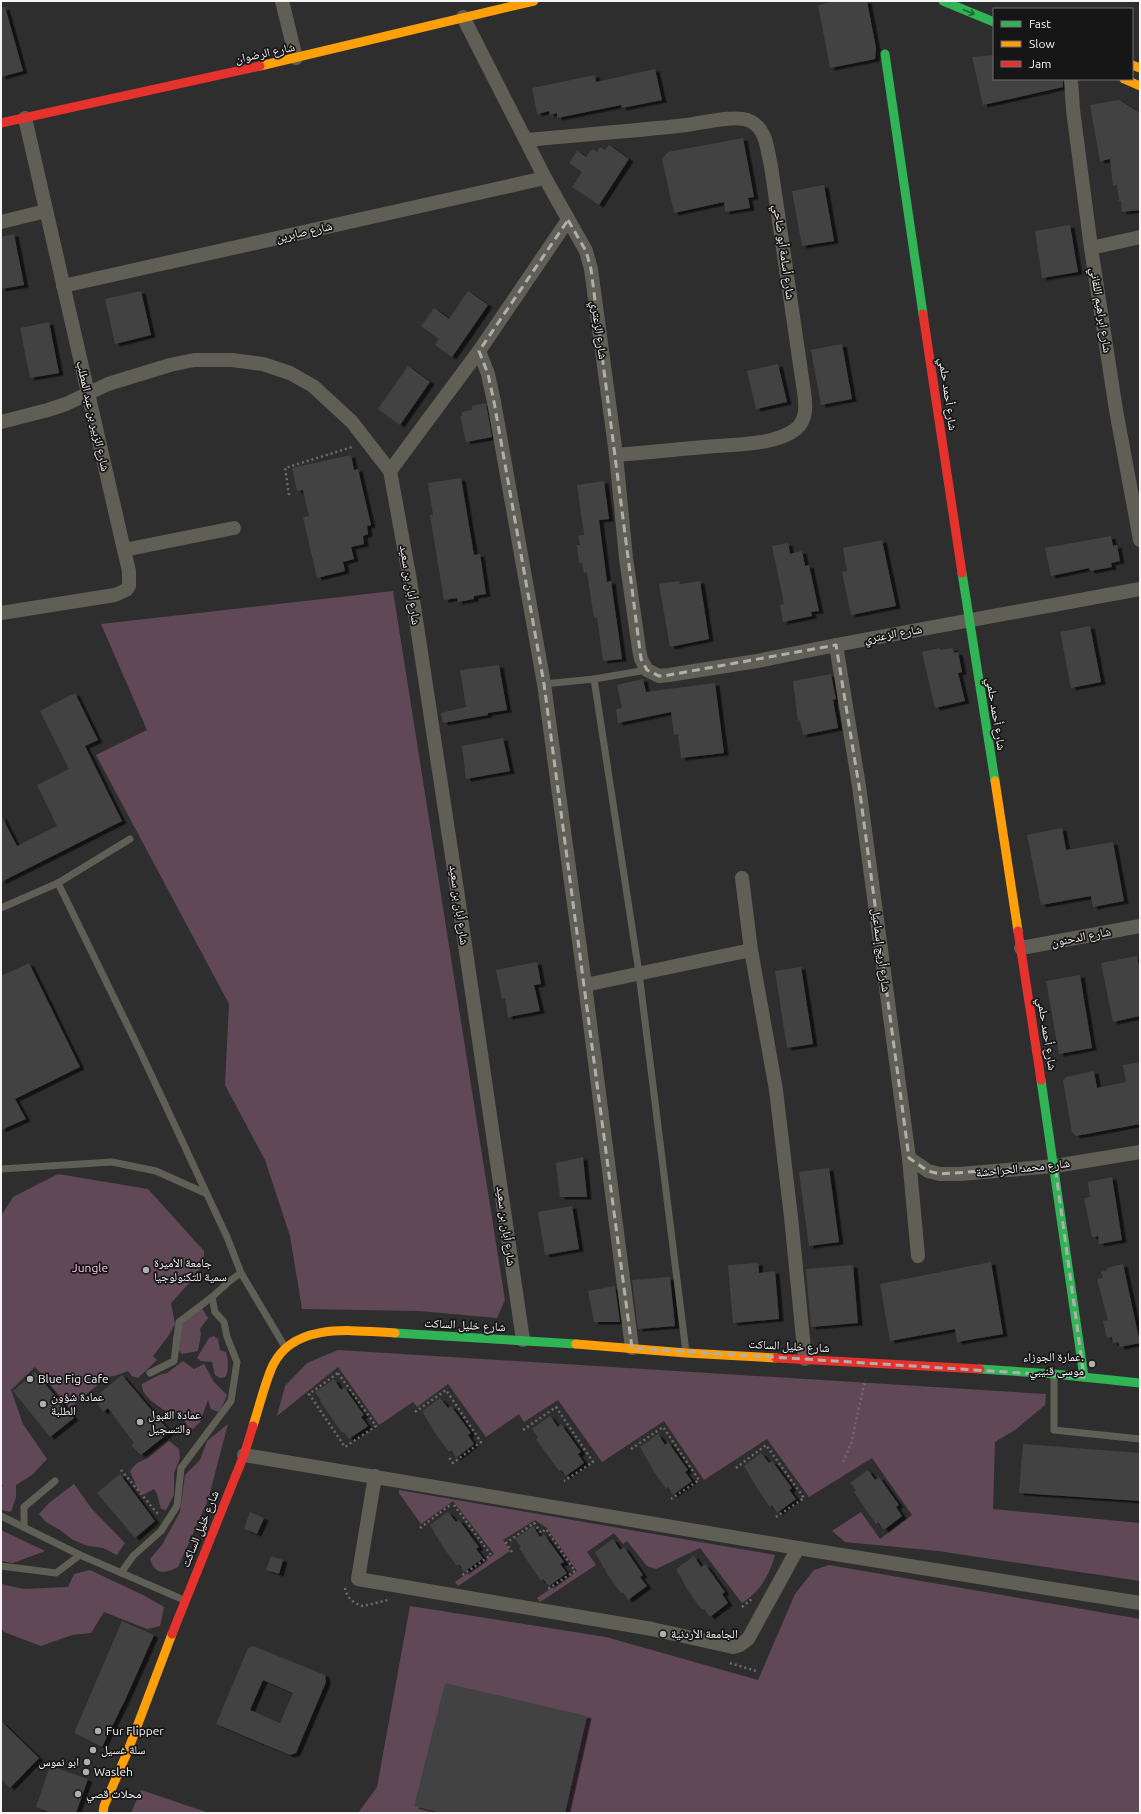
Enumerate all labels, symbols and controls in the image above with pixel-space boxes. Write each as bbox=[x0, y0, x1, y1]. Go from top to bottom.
legend bbox=[993, 8, 1133, 80]
one-way arrow bbox=[962, 9, 974, 16]
text: Fast bbox=[1029, 17, 1051, 30]
text: Slow bbox=[1029, 37, 1055, 50]
street label: شارع الرضوان bbox=[234, 40, 296, 67]
text: Jam bbox=[1029, 57, 1051, 70]
street label: شارع أسامة أبو ضاحي bbox=[767, 204, 798, 301]
street label: شارع صابرين bbox=[275, 219, 334, 246]
street label: شارع ابراهيم اللقاني bbox=[1084, 266, 1115, 354]
street label: شارع الزعتري bbox=[585, 300, 610, 360]
street label: شارع أحمد حلمي bbox=[933, 357, 960, 432]
street label: شارع الزبير بن عبد المطلب bbox=[73, 359, 113, 473]
street label: شارع أبان بن سعيد bbox=[396, 544, 423, 626]
street label: شارع الزعتري bbox=[863, 622, 924, 649]
street label: شارع أحمد حلمي bbox=[980, 677, 1009, 752]
street label: شارع أبان بن سعيد bbox=[445, 864, 472, 946]
street label: شارع أريج إسماعيل bbox=[868, 907, 893, 993]
street label: شارع الدحنون bbox=[1050, 924, 1112, 951]
street label: شارع أحمد حلمي bbox=[1031, 997, 1060, 1072]
street label: شارع محمد الحراحشة bbox=[975, 1156, 1071, 1181]
street label: شارع أبان بن سعيد bbox=[492, 1185, 519, 1267]
place label: جامعة الأميرة سمية للتكنولوجيا bbox=[154, 1256, 227, 1284]
park label: Jungle bbox=[72, 1261, 108, 1274]
marker: جامعة الأميرة سمية للتكنولوجيا bbox=[141, 1265, 151, 1275]
street label: شارع خليل الساكت bbox=[424, 1316, 506, 1335]
street label: شارع خليل الساكت bbox=[748, 1337, 830, 1356]
place label: عمارة الجوزاء. موسى قنيبي bbox=[1023, 1350, 1084, 1381]
marker: عمارة الجوزاء. موسى قنيبي bbox=[1087, 1359, 1097, 1369]
place label: Blue Fig Cafe bbox=[38, 1372, 109, 1385]
marker: Blue Fig Cafe bbox=[25, 1374, 35, 1384]
place label: عمادة شؤون الطلبة bbox=[51, 1390, 104, 1418]
marker: عمادة شؤون الطلبة bbox=[38, 1399, 48, 1409]
place label: عمادة القبول والتسجيل bbox=[148, 1408, 201, 1436]
marker: عمادة القبول والتسجيل bbox=[135, 1417, 145, 1427]
street label: شارع خليل الساكت bbox=[178, 1489, 223, 1570]
place label: الجامعة الأردنية bbox=[671, 1627, 738, 1641]
marker: الجامعة الأردنية bbox=[658, 1629, 668, 1639]
place label: Fur Flipper bbox=[106, 1724, 164, 1737]
marker: Fur Flipper bbox=[93, 1726, 103, 1736]
place label: سلة غسيل bbox=[101, 1743, 146, 1757]
marker: سلة غسيل bbox=[88, 1745, 98, 1755]
place label: ابو نموس bbox=[38, 1755, 79, 1769]
marker: ابو نموس bbox=[82, 1757, 92, 1767]
place label: Wasleh bbox=[94, 1765, 133, 1778]
marker: Wasleh bbox=[81, 1767, 91, 1777]
place label: محلات قصي bbox=[86, 1787, 141, 1804]
marker: محلات قصي bbox=[73, 1789, 83, 1799]

